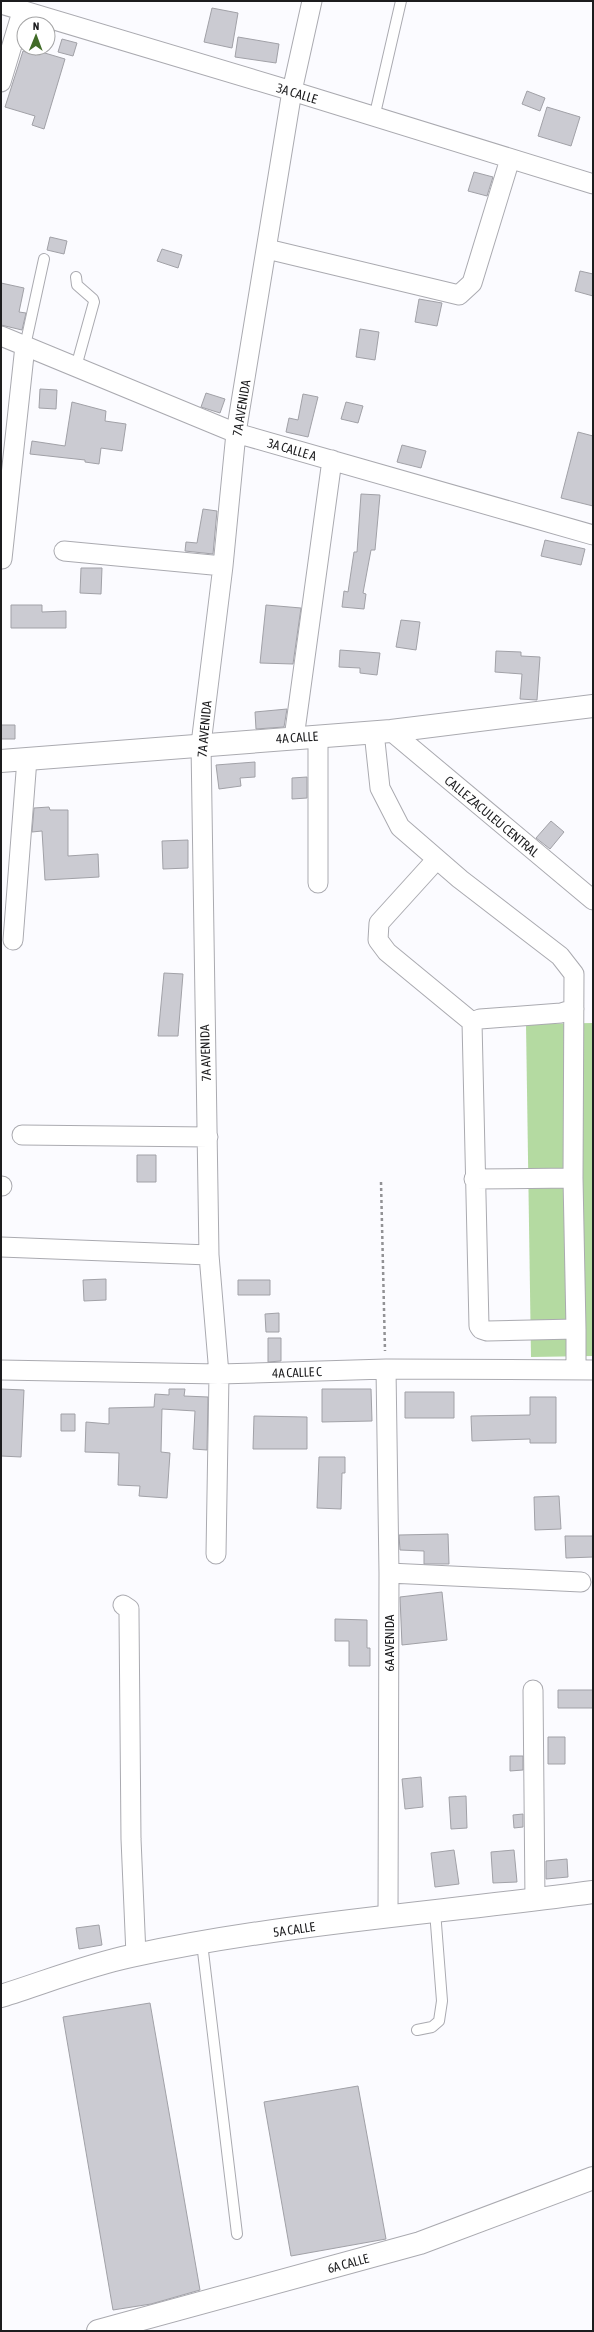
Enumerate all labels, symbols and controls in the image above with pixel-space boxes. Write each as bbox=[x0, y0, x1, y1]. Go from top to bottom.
north arrow bbox=[16, 16, 56, 56]
text: N bbox=[33, 20, 40, 32]
street label: 3A CALLE bbox=[275, 80, 320, 107]
street label: 7A AVENIDA bbox=[230, 378, 253, 437]
street label: 3A CALLE A bbox=[266, 435, 319, 464]
street label: 7A AVENIDA bbox=[195, 699, 215, 758]
street label: 4A CALLE bbox=[276, 729, 319, 746]
street label: CALLE ZACULEU CENTRAL bbox=[442, 773, 542, 860]
street label: 7A AVENIDA bbox=[197, 1024, 214, 1082]
street label: 4A CALLE C bbox=[272, 1364, 322, 1381]
street label: 6A AVENIDA bbox=[382, 1614, 397, 1671]
street label: 5A CALLE bbox=[272, 1919, 316, 1940]
street label: 6A CALLE bbox=[326, 2251, 371, 2276]

